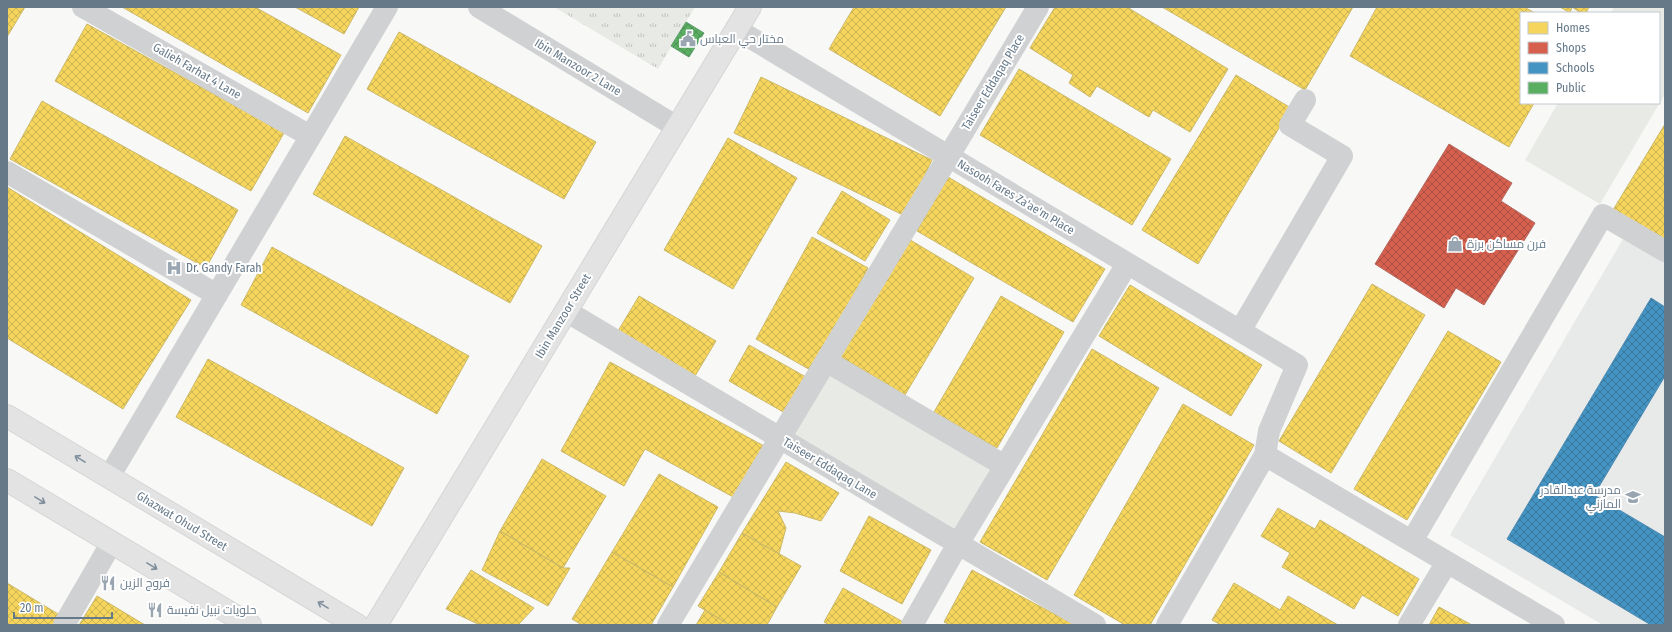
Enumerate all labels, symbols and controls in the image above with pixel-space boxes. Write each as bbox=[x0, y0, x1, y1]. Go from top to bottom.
legend bbox=[1520, 12, 1660, 104]
text: Homes bbox=[1556, 21, 1590, 35]
public building icon: مختار حي العباس bbox=[679, 30, 697, 48]
street label: Taiseer Eddaqaq Place bbox=[959, 31, 1027, 133]
place label: مختار حي العباس bbox=[700, 32, 784, 49]
street label: Ibin Manzoor 2 Lane bbox=[532, 36, 624, 98]
street label: Galieh Farhat 4 Lane bbox=[150, 40, 244, 102]
text: Shops bbox=[1556, 41, 1586, 55]
text: Schools bbox=[1556, 61, 1594, 75]
text: Public bbox=[1556, 81, 1586, 95]
street label: Nasooh Fares Za'ae'm Place bbox=[955, 157, 1077, 237]
shop icon: فرن مساكن برزة bbox=[1446, 235, 1464, 253]
place label: فرن مساكن برزة bbox=[1467, 237, 1546, 251]
hospital icon: Dr. Gandy Farah bbox=[165, 259, 183, 277]
place label: Dr. Gandy Farah bbox=[186, 261, 262, 275]
street label: Ibin Manzoor Street bbox=[532, 271, 594, 361]
street label: Taiseer Eddaqaq Lane bbox=[781, 434, 879, 502]
one-way arrow bbox=[74, 455, 86, 463]
place label: مدرسة عبدالقادر المازني bbox=[1539, 483, 1621, 514]
street label: Ghazwat Ohud Street bbox=[134, 488, 230, 554]
school or university icon: مدرسة عبدالقادر المازني bbox=[1624, 488, 1642, 506]
one-way arrow bbox=[34, 496, 46, 504]
one-way arrow bbox=[146, 563, 158, 571]
restaurant icon: فروج الزين bbox=[99, 574, 117, 592]
place label: فروج الزين bbox=[120, 576, 170, 591]
scale bar bbox=[14, 594, 112, 620]
text: 20 m bbox=[20, 601, 44, 615]
restaurant icon: حلويات نبيل نفيسة bbox=[146, 601, 164, 619]
one-way arrow bbox=[318, 601, 329, 609]
place label: حلويات نبيل نفيسة bbox=[167, 603, 256, 617]

